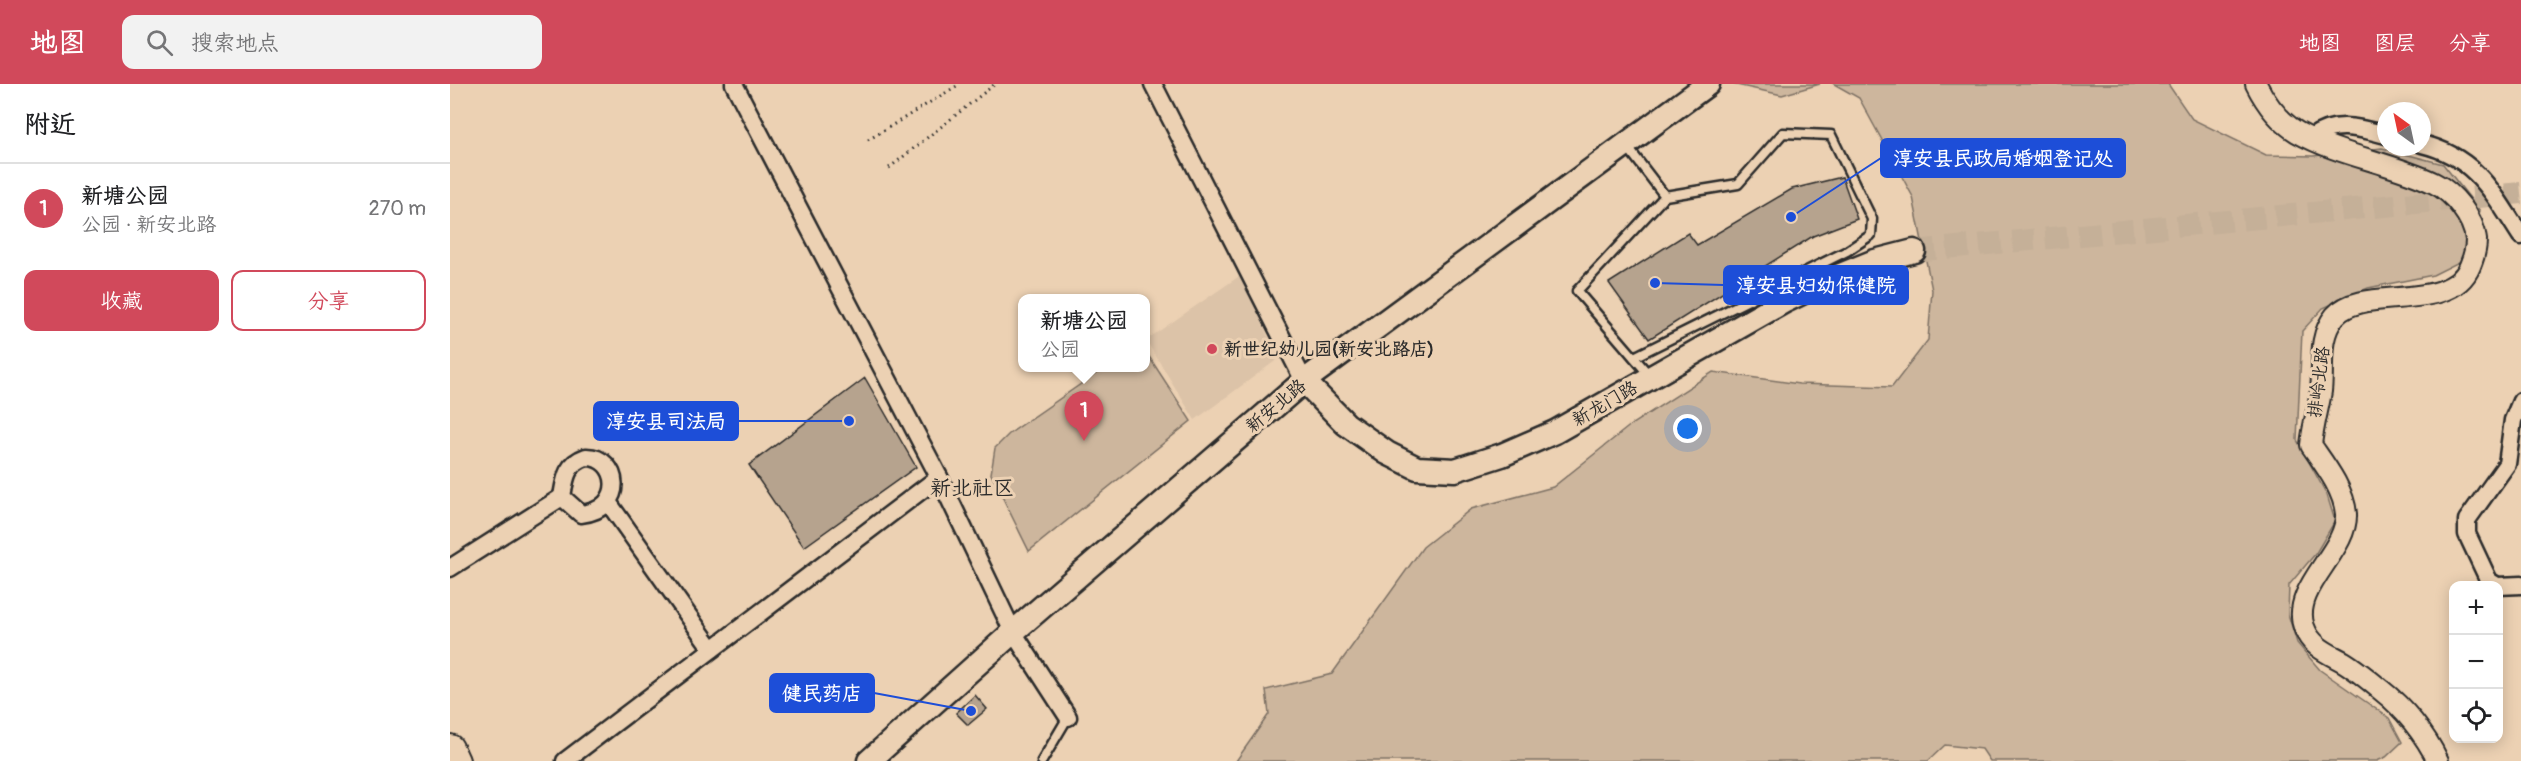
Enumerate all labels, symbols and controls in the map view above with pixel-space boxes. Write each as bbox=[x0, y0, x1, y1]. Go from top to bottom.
search box bbox=[122, 15, 542, 69]
text: 地图 bbox=[30, 26, 86, 61]
icon: search bbox=[143, 26, 176, 59]
text: 搜索地点 bbox=[191, 29, 279, 57]
text: 地图 bbox=[2299, 30, 2341, 57]
text: 图层 bbox=[2374, 30, 2416, 57]
text: 分享 bbox=[2449, 30, 2491, 57]
north arrow bbox=[2377, 102, 2431, 156]
text: 附近 bbox=[24, 109, 76, 141]
callout: 淳安县民政局婚姻登记处 bbox=[1881, 139, 2125, 177]
text: 淳安县民政局婚姻登记处 bbox=[1893, 146, 2113, 171]
text: 新塘公园 bbox=[81, 182, 169, 210]
text: 1 bbox=[40, 196, 47, 221]
text: 270 m bbox=[368, 196, 426, 221]
text: 公园 · 新安北路 bbox=[81, 212, 216, 237]
callout: 淳安县妇幼保健院 bbox=[1724, 266, 1908, 304]
button: 收藏 bbox=[24, 270, 219, 331]
button: 分享 bbox=[231, 270, 426, 331]
text: 淳安县妇幼保健院 bbox=[1736, 273, 1896, 298]
popup bbox=[1018, 294, 1150, 372]
text: 新塘公园 bbox=[1040, 307, 1128, 335]
text: 公园 bbox=[1040, 337, 1080, 362]
place label: 新世纪幼儿园(新安北路店) bbox=[1224, 338, 1434, 361]
marker: 新世纪幼儿园(新安北路店) bbox=[1205, 342, 1219, 356]
street label: 排岭北路 bbox=[2303, 345, 2335, 419]
street label: 新安北路 bbox=[1241, 374, 1311, 438]
street label: 新龙门路 bbox=[1568, 376, 1642, 432]
pin: 1 bbox=[1064, 392, 1104, 441]
callout: 淳安县司法局 bbox=[594, 402, 738, 440]
text: 淳安县司法局 bbox=[606, 409, 726, 434]
your location bbox=[1673, 414, 1702, 443]
district label: 新北社区 bbox=[930, 475, 1014, 502]
map controls bbox=[2449, 581, 2503, 743]
button: + bbox=[2449, 581, 2503, 635]
button: − bbox=[2449, 635, 2503, 689]
callout: 健民药店 bbox=[770, 674, 874, 712]
text: 健民药店 bbox=[782, 681, 862, 706]
button: locate bbox=[2449, 689, 2503, 743]

